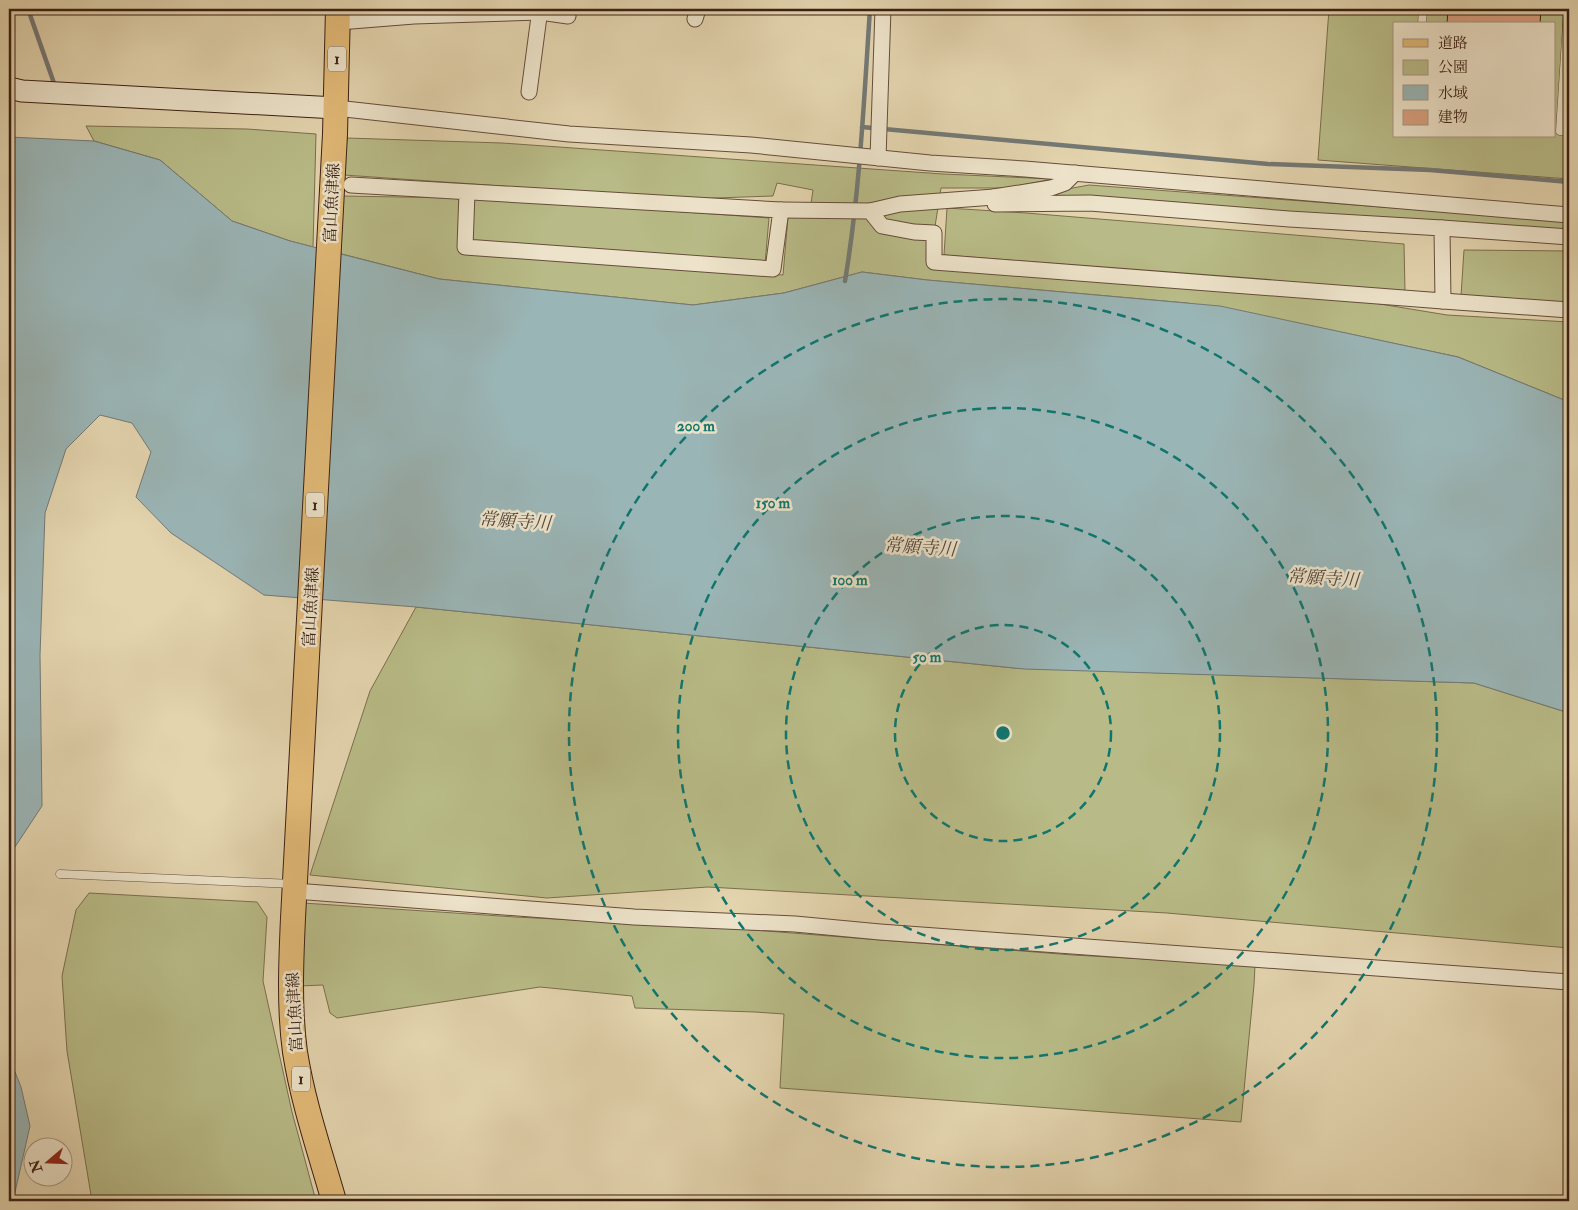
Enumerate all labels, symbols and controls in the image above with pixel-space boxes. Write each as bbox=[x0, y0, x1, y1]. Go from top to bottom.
legend bbox=[1393, 22, 1556, 138]
text: 道路 bbox=[1438, 34, 1468, 53]
road number: 1 bbox=[328, 46, 346, 72]
text: 公園 bbox=[1438, 58, 1468, 77]
text: 水域 bbox=[1438, 84, 1468, 103]
text: 建物 bbox=[1438, 108, 1468, 127]
street label: 富山魚津線 bbox=[320, 163, 344, 244]
text: 200 m bbox=[677, 417, 715, 436]
road number: 1 bbox=[306, 492, 324, 518]
text: 150 m bbox=[756, 494, 790, 513]
water label: 常願寺川 bbox=[478, 508, 554, 536]
water label: 常願寺川 bbox=[883, 534, 959, 562]
water label: 常願寺川 bbox=[1286, 565, 1362, 593]
street label: 富山魚津線 bbox=[299, 567, 323, 648]
text: 100 m bbox=[832, 571, 868, 590]
text: 50 m bbox=[913, 648, 942, 667]
centre of rings bbox=[994, 724, 1012, 742]
street label: 富山魚津線 bbox=[283, 971, 307, 1052]
road number: 1 bbox=[292, 1066, 310, 1092]
north arrow bbox=[22, 1138, 72, 1188]
text: N bbox=[26, 1157, 47, 1176]

